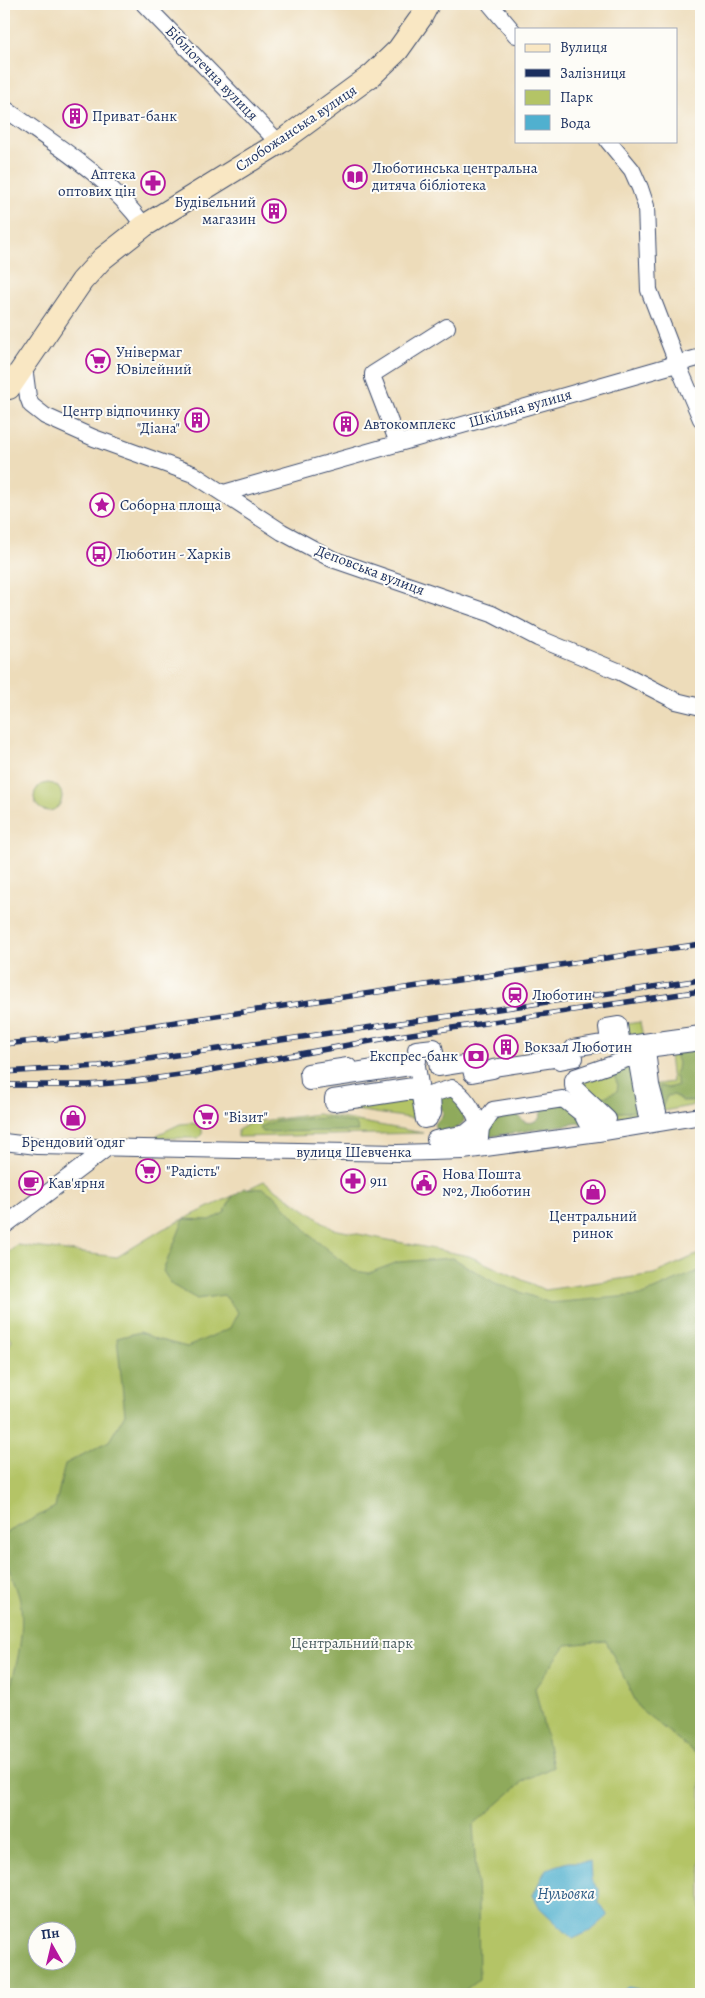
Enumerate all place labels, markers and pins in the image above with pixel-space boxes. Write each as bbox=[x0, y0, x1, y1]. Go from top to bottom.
building icon: Приват-банк bbox=[62, 103, 88, 129]
place label: Приват-банк bbox=[92, 106, 177, 126]
place label: Люботинська центральна дитяча бібліотека bbox=[371, 158, 538, 195]
place label: Аптека оптових цін bbox=[58, 164, 136, 201]
library icon: Люботинська центральна дитяча бібліотека bbox=[342, 164, 368, 190]
pharmacy icon: Аптека оптових цін bbox=[140, 170, 166, 196]
place label: Будівельний магазин bbox=[174, 192, 256, 229]
building icon: Будівельний магазин bbox=[261, 198, 287, 224]
place label: Універмаг Ювілейний bbox=[116, 342, 192, 379]
supermarket icon: Універмаг Ювілейний bbox=[85, 348, 111, 374]
place label: Центр відпочинку "Діана" bbox=[62, 401, 180, 438]
building icon: Центр відпочинку "Діана" bbox=[184, 407, 210, 433]
building icon: Автокомплекс bbox=[333, 411, 359, 437]
place label: Автокомплекс bbox=[363, 414, 456, 434]
place icon: Соборна площа bbox=[89, 492, 115, 518]
place label: Соборна площа bbox=[120, 495, 222, 515]
bus stop icon: Люботин - Харків bbox=[86, 541, 112, 567]
place label: Люботин - Харків bbox=[116, 544, 231, 564]
station icon: Люботин bbox=[502, 982, 528, 1008]
place label: Люботин bbox=[532, 985, 593, 1005]
building icon: Вокзал Люботин bbox=[493, 1034, 519, 1060]
place label: Вокзал Люботин bbox=[524, 1037, 632, 1057]
bank icon: Експрес-банк bbox=[463, 1043, 489, 1069]
place label: Експрес-банк bbox=[369, 1046, 458, 1066]
supermarket icon: "Візит" bbox=[193, 1104, 219, 1130]
shop icon: Брендовий одяг bbox=[60, 1105, 86, 1131]
place label: "Візит" bbox=[224, 1107, 268, 1127]
place label: Брендовий одяг bbox=[21, 1132, 125, 1152]
supermarket icon: "Радість" bbox=[135, 1158, 161, 1184]
place label: "Радість" bbox=[166, 1161, 220, 1181]
place label: Нова Пошта №2, Люботин bbox=[442, 1164, 531, 1201]
pharmacy icon: 911 bbox=[340, 1168, 366, 1194]
cafe icon: Кав'ярня bbox=[18, 1170, 44, 1196]
public building icon: Нова Пошта №2, Люботин bbox=[411, 1170, 437, 1196]
place label: 911 bbox=[370, 1171, 387, 1191]
place label: Кав'ярня bbox=[48, 1173, 105, 1193]
shop icon: Центральний ринок bbox=[580, 1179, 606, 1205]
place label: Центральний ринок bbox=[549, 1206, 637, 1243]

